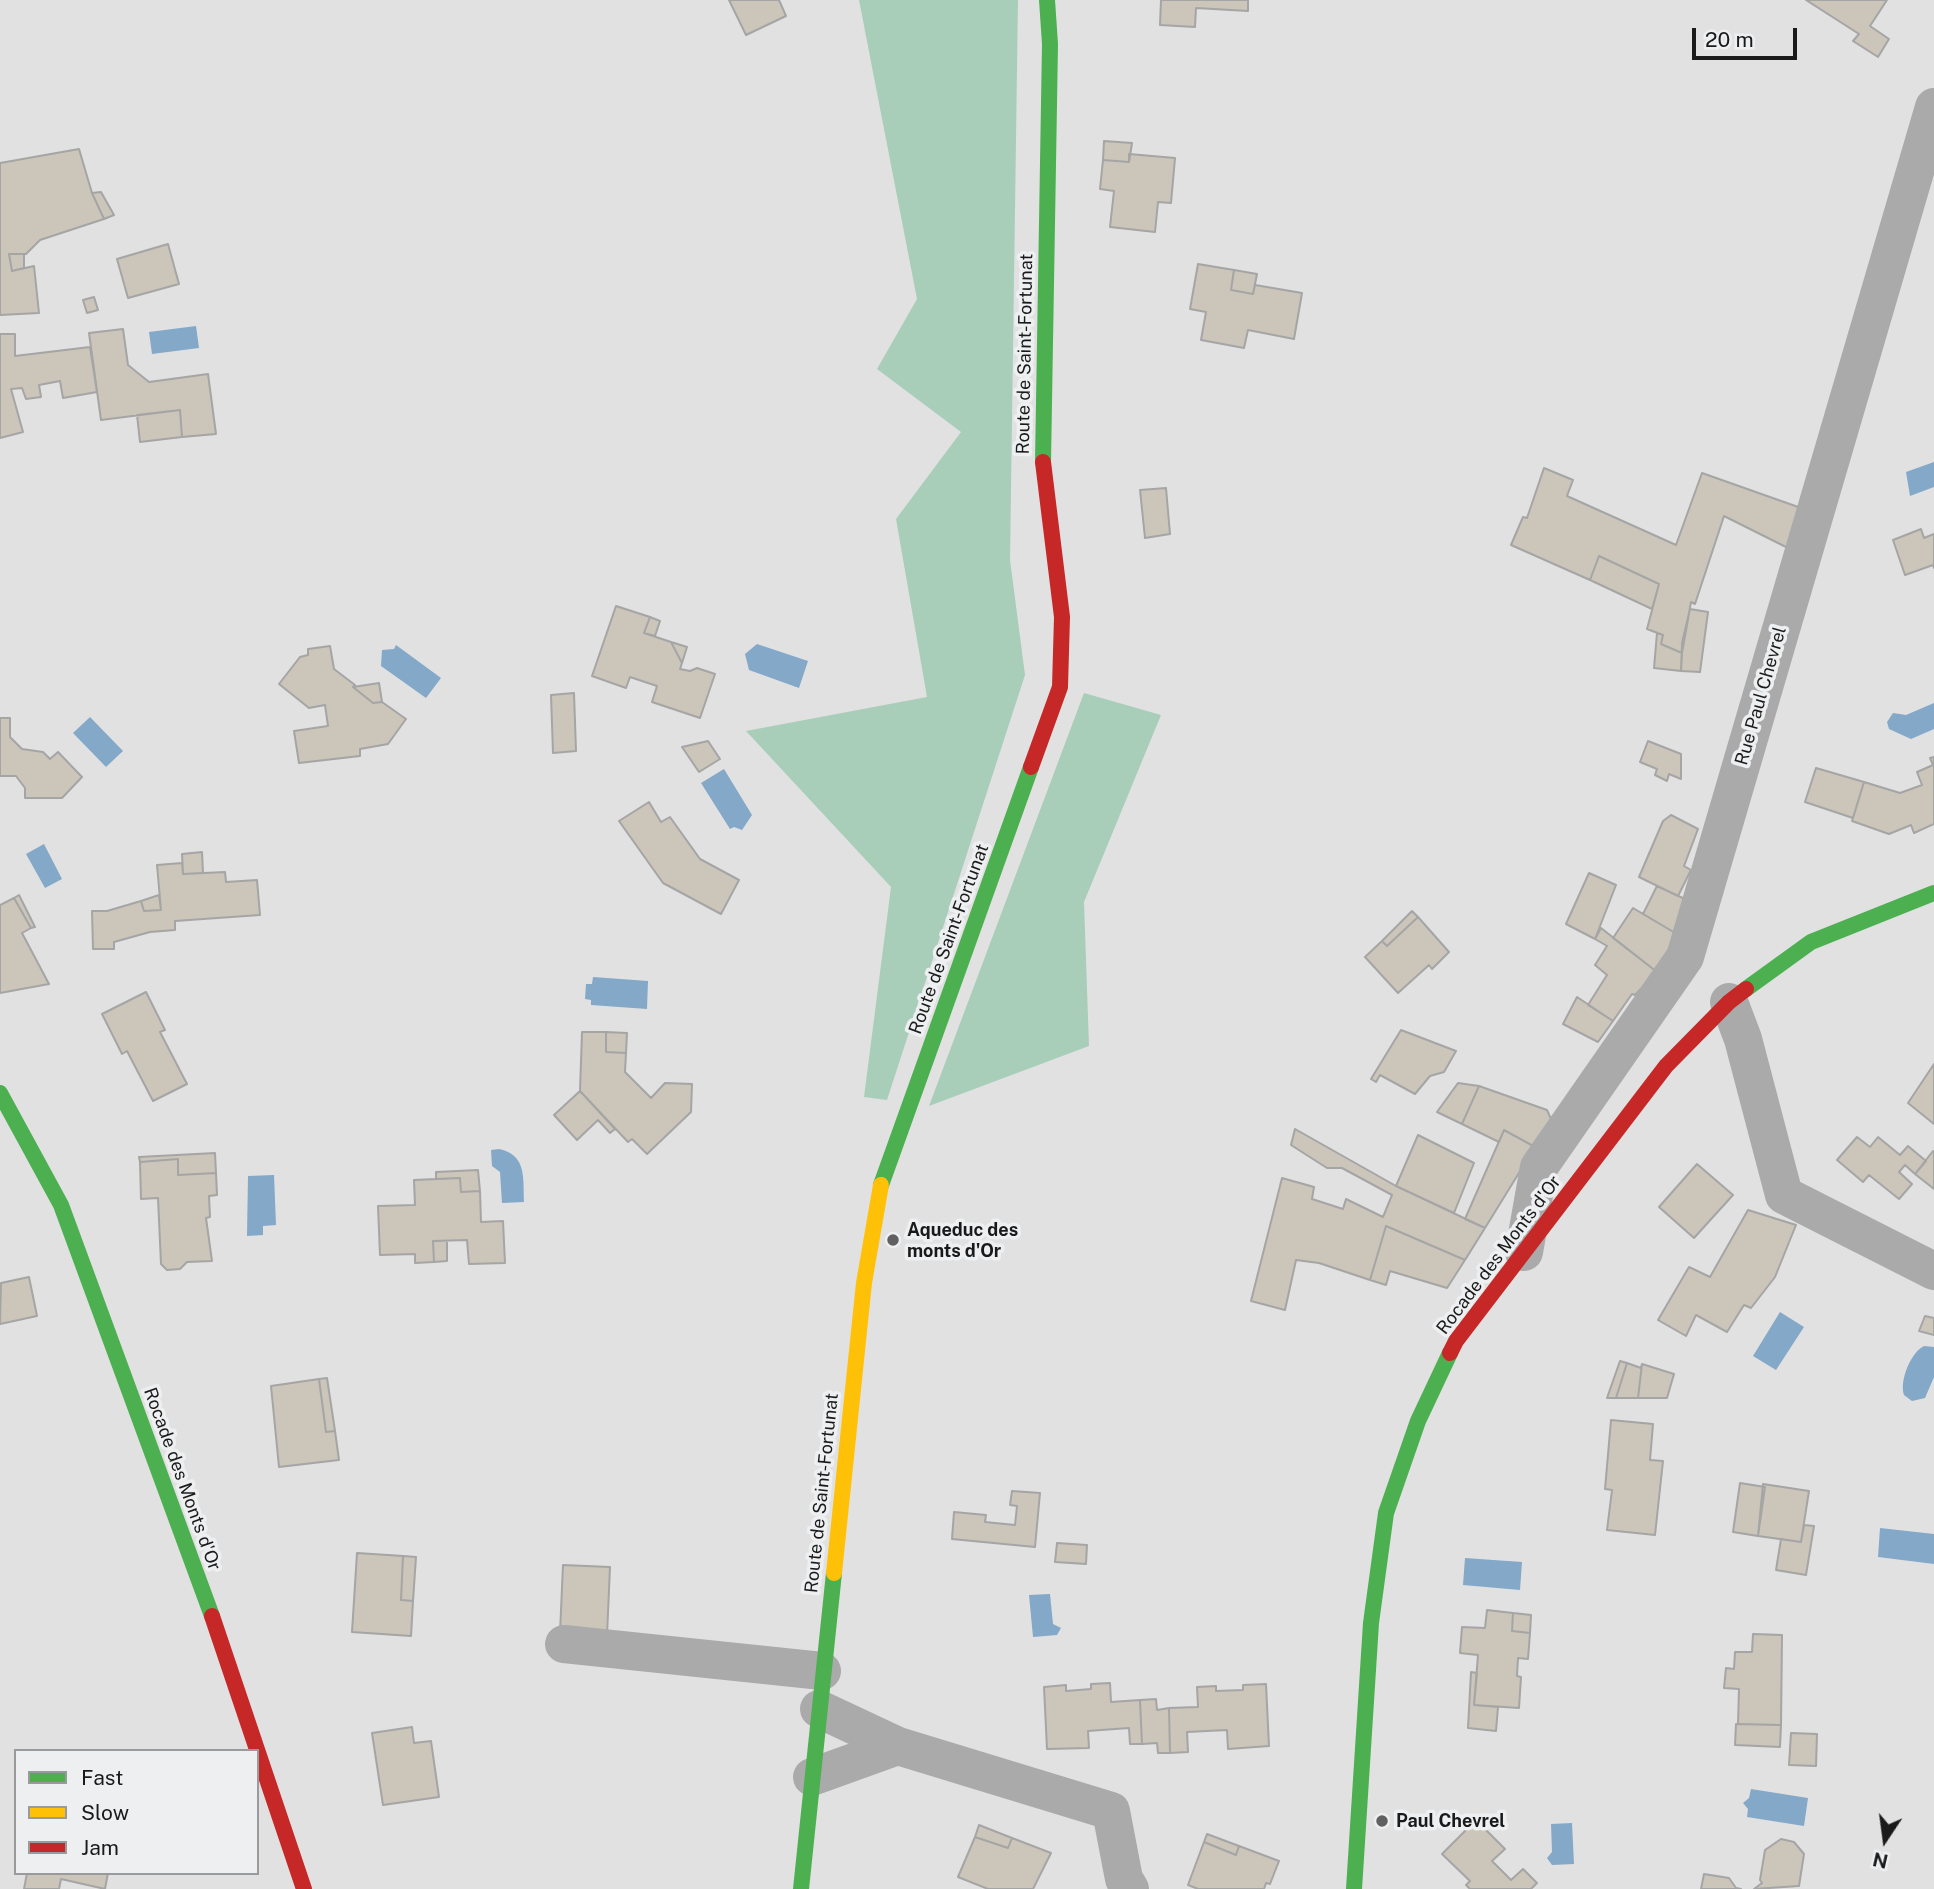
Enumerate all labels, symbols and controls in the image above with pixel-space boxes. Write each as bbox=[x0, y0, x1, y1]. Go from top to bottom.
scale bar bbox=[1696, 14, 1801, 58]
text: 20 m bbox=[1705, 27, 1754, 52]
street label: Route de Saint-Fortunat bbox=[1012, 253, 1038, 455]
street label: Rue Paul Chevrel bbox=[1731, 624, 1791, 768]
street label: Route de Saint-Fortunat bbox=[905, 841, 993, 1037]
street label: Rocade des Monts d'Or bbox=[1432, 1171, 1566, 1339]
place label: Aqueduc des monts d'Or bbox=[907, 1219, 1018, 1262]
marker: Aqueduc des monts d'Or bbox=[885, 1232, 901, 1248]
street label: Rocade des Monts d'Or bbox=[139, 1385, 225, 1573]
street label: Route de Saint-Fortunat bbox=[801, 1392, 843, 1594]
legend bbox=[14, 1749, 259, 1875]
text: Fast bbox=[81, 1765, 123, 1790]
text: Slow bbox=[81, 1800, 129, 1825]
north arrow bbox=[1850, 1805, 1920, 1875]
place label: Paul Chevrel bbox=[1396, 1810, 1505, 1832]
marker: Paul Chevrel bbox=[1374, 1813, 1390, 1829]
text: Jam bbox=[81, 1835, 119, 1860]
text: N bbox=[1871, 1848, 1890, 1873]

